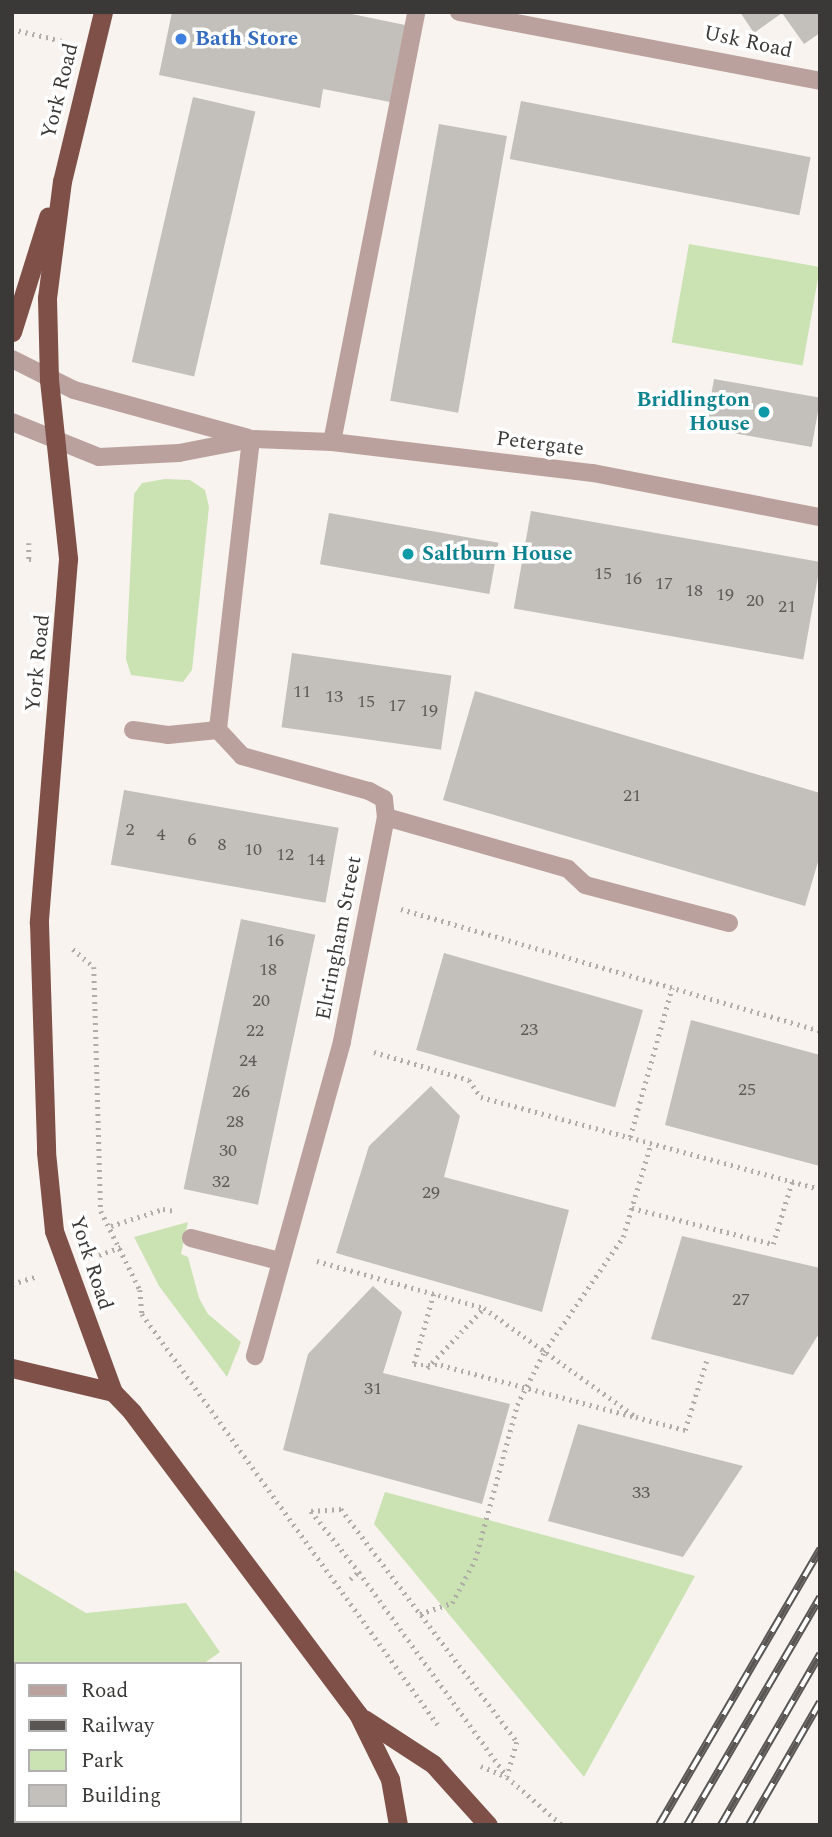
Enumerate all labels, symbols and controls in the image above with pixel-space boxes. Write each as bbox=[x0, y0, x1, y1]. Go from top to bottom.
street label: Usk Road bbox=[701, 20, 795, 64]
place label: Bath Store bbox=[195, 26, 298, 52]
marker: Bath Store bbox=[173, 31, 189, 47]
street label: York Road bbox=[36, 41, 84, 141]
place label: Bridlington House bbox=[636, 387, 750, 437]
marker: Bridlington House bbox=[756, 404, 772, 420]
street label: Petergate bbox=[495, 426, 585, 462]
place label: Saltburn House bbox=[422, 541, 573, 567]
marker: Saltburn House bbox=[400, 546, 416, 562]
house number: 15 bbox=[594, 563, 612, 585]
house number: 16 bbox=[624, 568, 642, 590]
house number: 17 bbox=[655, 573, 673, 595]
house number: 18 bbox=[685, 580, 703, 602]
house number: 19 bbox=[716, 584, 734, 606]
house number: 20 bbox=[746, 590, 764, 612]
house number: 21 bbox=[778, 596, 796, 618]
street label: York Road bbox=[20, 613, 56, 713]
house number: 11 bbox=[293, 681, 311, 703]
house number: 13 bbox=[325, 686, 343, 708]
house number: 15 bbox=[357, 691, 375, 713]
house number: 17 bbox=[388, 695, 406, 717]
house number: 19 bbox=[420, 700, 438, 722]
house number: 21 bbox=[623, 785, 641, 807]
house number: 2 bbox=[126, 819, 134, 841]
house number: 4 bbox=[157, 824, 165, 846]
house number: 6 bbox=[188, 829, 196, 851]
house number: 8 bbox=[218, 834, 226, 856]
house number: 10 bbox=[244, 839, 262, 861]
house number: 12 bbox=[276, 844, 294, 866]
house number: 14 bbox=[307, 849, 325, 871]
street label: Eltringham Street bbox=[311, 854, 367, 1022]
house number: 16 bbox=[266, 930, 284, 952]
house number: 18 bbox=[259, 959, 277, 981]
house number: 20 bbox=[252, 990, 270, 1012]
house number: 23 bbox=[520, 1019, 538, 1041]
house number: 22 bbox=[246, 1020, 264, 1042]
house number: 24 bbox=[239, 1050, 257, 1072]
house number: 25 bbox=[738, 1079, 756, 1101]
house number: 26 bbox=[232, 1081, 250, 1103]
house number: 28 bbox=[226, 1111, 244, 1133]
house number: 30 bbox=[219, 1140, 237, 1162]
house number: 32 bbox=[212, 1171, 230, 1193]
house number: 29 bbox=[422, 1182, 440, 1204]
street label: York Road bbox=[64, 1213, 118, 1313]
house number: 27 bbox=[732, 1289, 750, 1311]
house number: 31 bbox=[364, 1378, 382, 1400]
house number: 33 bbox=[632, 1482, 650, 1504]
legend bbox=[14, 1662, 242, 1823]
text: Road bbox=[81, 1675, 128, 1707]
text: Railway bbox=[81, 1710, 154, 1742]
text: Park bbox=[81, 1745, 124, 1777]
text: Building bbox=[81, 1780, 161, 1812]

